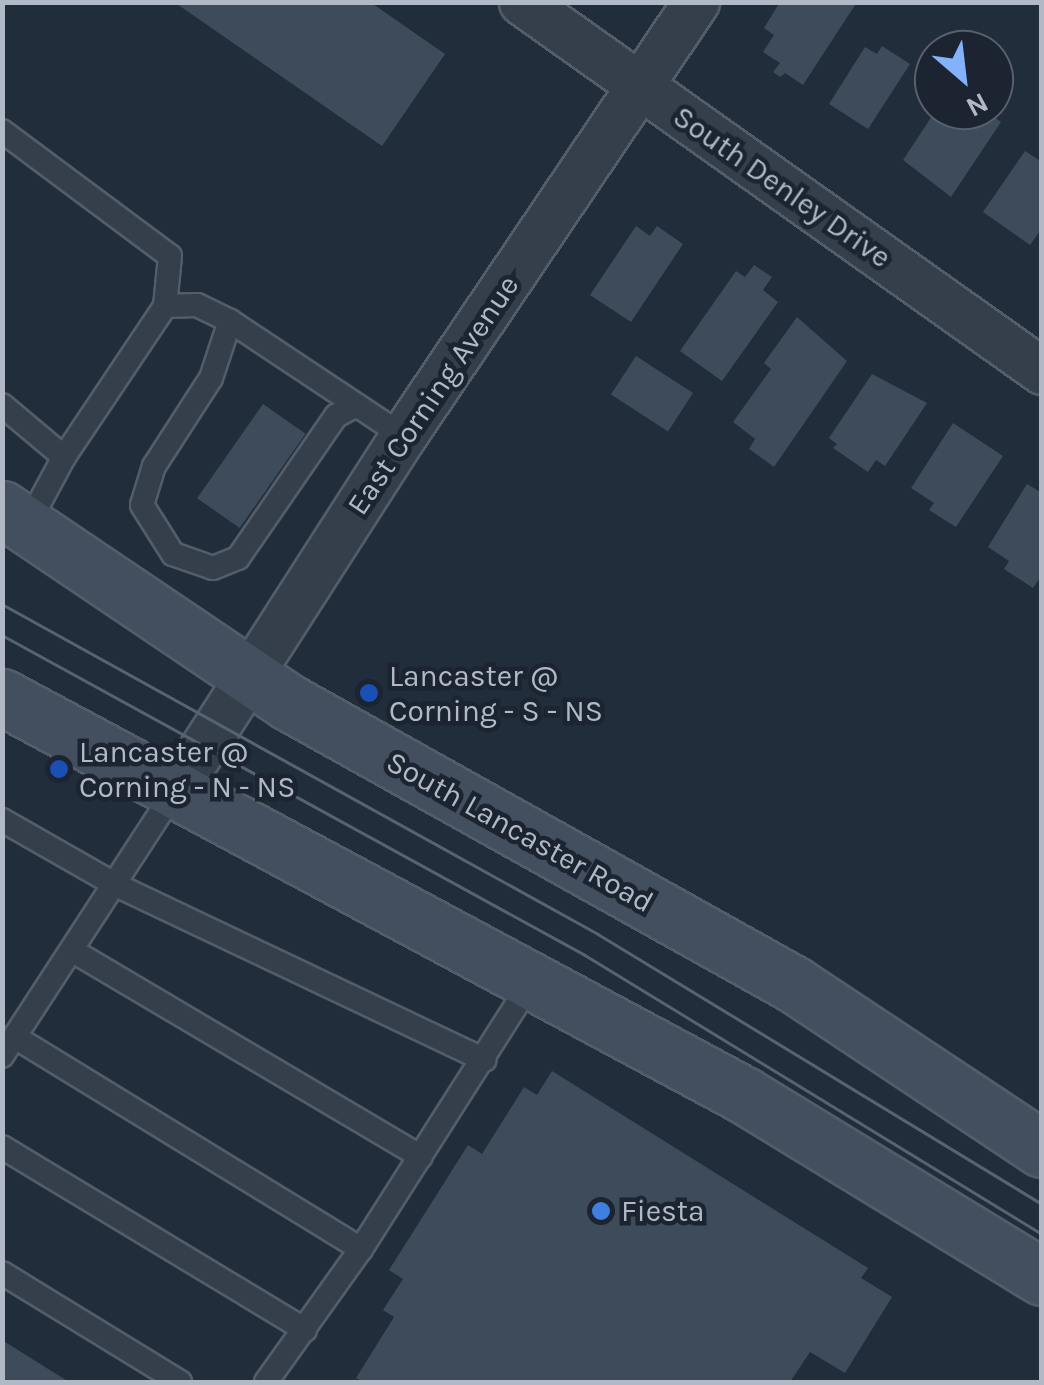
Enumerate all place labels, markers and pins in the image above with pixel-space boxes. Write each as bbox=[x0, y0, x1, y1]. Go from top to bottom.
place label: Lancaster @ Corning - S - NS bbox=[389, 658, 603, 728]
marker: Lancaster @ Corning - S - NS bbox=[358, 682, 380, 704]
place label: Lancaster @ Corning - N - NS bbox=[79, 734, 295, 804]
marker: Lancaster @ Corning - N - NS bbox=[48, 758, 70, 780]
place label: Fiesta bbox=[621, 1193, 705, 1229]
marker: Fiesta bbox=[590, 1200, 612, 1222]

